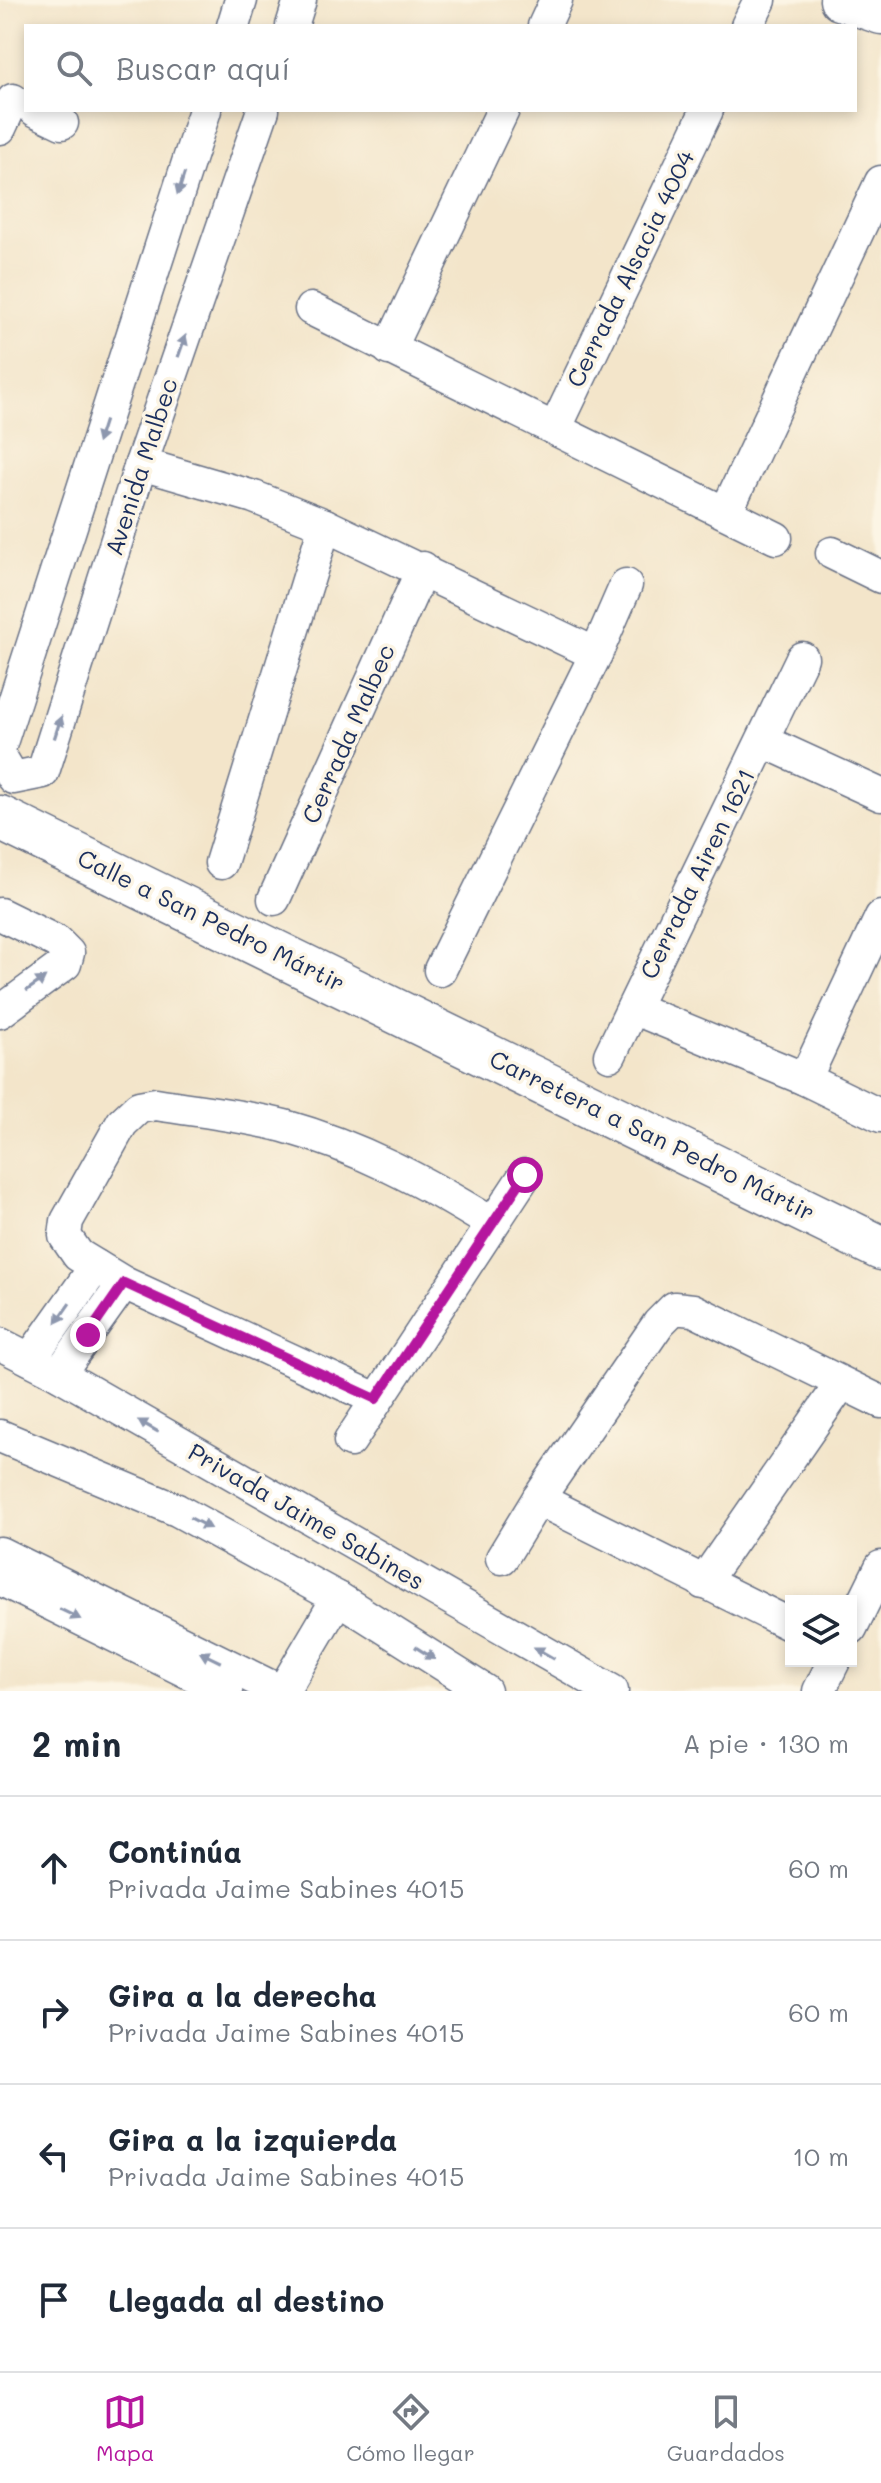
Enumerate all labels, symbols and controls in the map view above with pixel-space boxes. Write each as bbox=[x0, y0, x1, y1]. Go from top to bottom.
search box bbox=[24, 24, 857, 112]
icon: search bbox=[52, 46, 96, 90]
text: Buscar aquí bbox=[116, 48, 290, 88]
street label: Cerrada Alsacia 4004 bbox=[559, 145, 701, 392]
one-way arrow bbox=[175, 173, 187, 197]
one-way arrow bbox=[176, 334, 188, 358]
street label: Avenida Malbec bbox=[97, 374, 184, 559]
one-way arrow bbox=[95, 420, 107, 444]
street label: Cerrada Malbec bbox=[294, 639, 401, 828]
one-way arrow bbox=[52, 714, 64, 738]
street label: Cerrada Airen 1621 bbox=[632, 763, 761, 984]
street label: Calle a San Pedro Mártir bbox=[73, 841, 350, 998]
one-way arrow bbox=[26, 977, 47, 992]
street label: Carretera a San Pedro Mártir bbox=[485, 1042, 820, 1227]
route start bbox=[507, 1157, 543, 1193]
one-way arrow bbox=[56, 1302, 71, 1323]
route end bbox=[70, 1317, 106, 1353]
one-way arrow bbox=[137, 1419, 159, 1433]
street label: Privada Jaime Sabines bbox=[183, 1435, 430, 1596]
one-way arrow bbox=[188, 1516, 211, 1530]
map controls bbox=[785, 1595, 857, 1667]
button: layers bbox=[785, 1595, 857, 1667]
one-way arrow bbox=[58, 1607, 81, 1621]
one-way arrow bbox=[414, 1645, 436, 1659]
one-way arrow bbox=[532, 1646, 555, 1660]
one-way arrow bbox=[199, 1650, 222, 1663]
text: 2 min bbox=[32, 1721, 121, 1766]
text: A pie · 130 m bbox=[683, 1726, 849, 1760]
text: Continúa bbox=[108, 1831, 242, 1871]
icon: ahead bbox=[32, 1846, 76, 1890]
text: 60 m bbox=[788, 1851, 849, 1885]
text: Privada Jaime Sabines 4015 bbox=[108, 1871, 464, 1905]
text: Gira a la derecha bbox=[108, 1975, 377, 2015]
icon: right bbox=[32, 1990, 76, 2034]
text: 60 m bbox=[788, 1995, 849, 2029]
text: Privada Jaime Sabines 4015 bbox=[108, 2015, 464, 2049]
text: Gira a la izquierda bbox=[108, 2119, 397, 2159]
icon: left bbox=[32, 2134, 76, 2178]
text: 10 m bbox=[792, 2139, 849, 2173]
text: Privada Jaime Sabines 4015 bbox=[108, 2159, 464, 2193]
icon: arrive bbox=[32, 2278, 76, 2322]
text: Llegada al destino bbox=[108, 2280, 384, 2320]
tab: Mapa bbox=[96, 2390, 154, 2467]
tab: Cómo llegar bbox=[346, 2390, 475, 2467]
tab: Guardados bbox=[667, 2390, 785, 2467]

